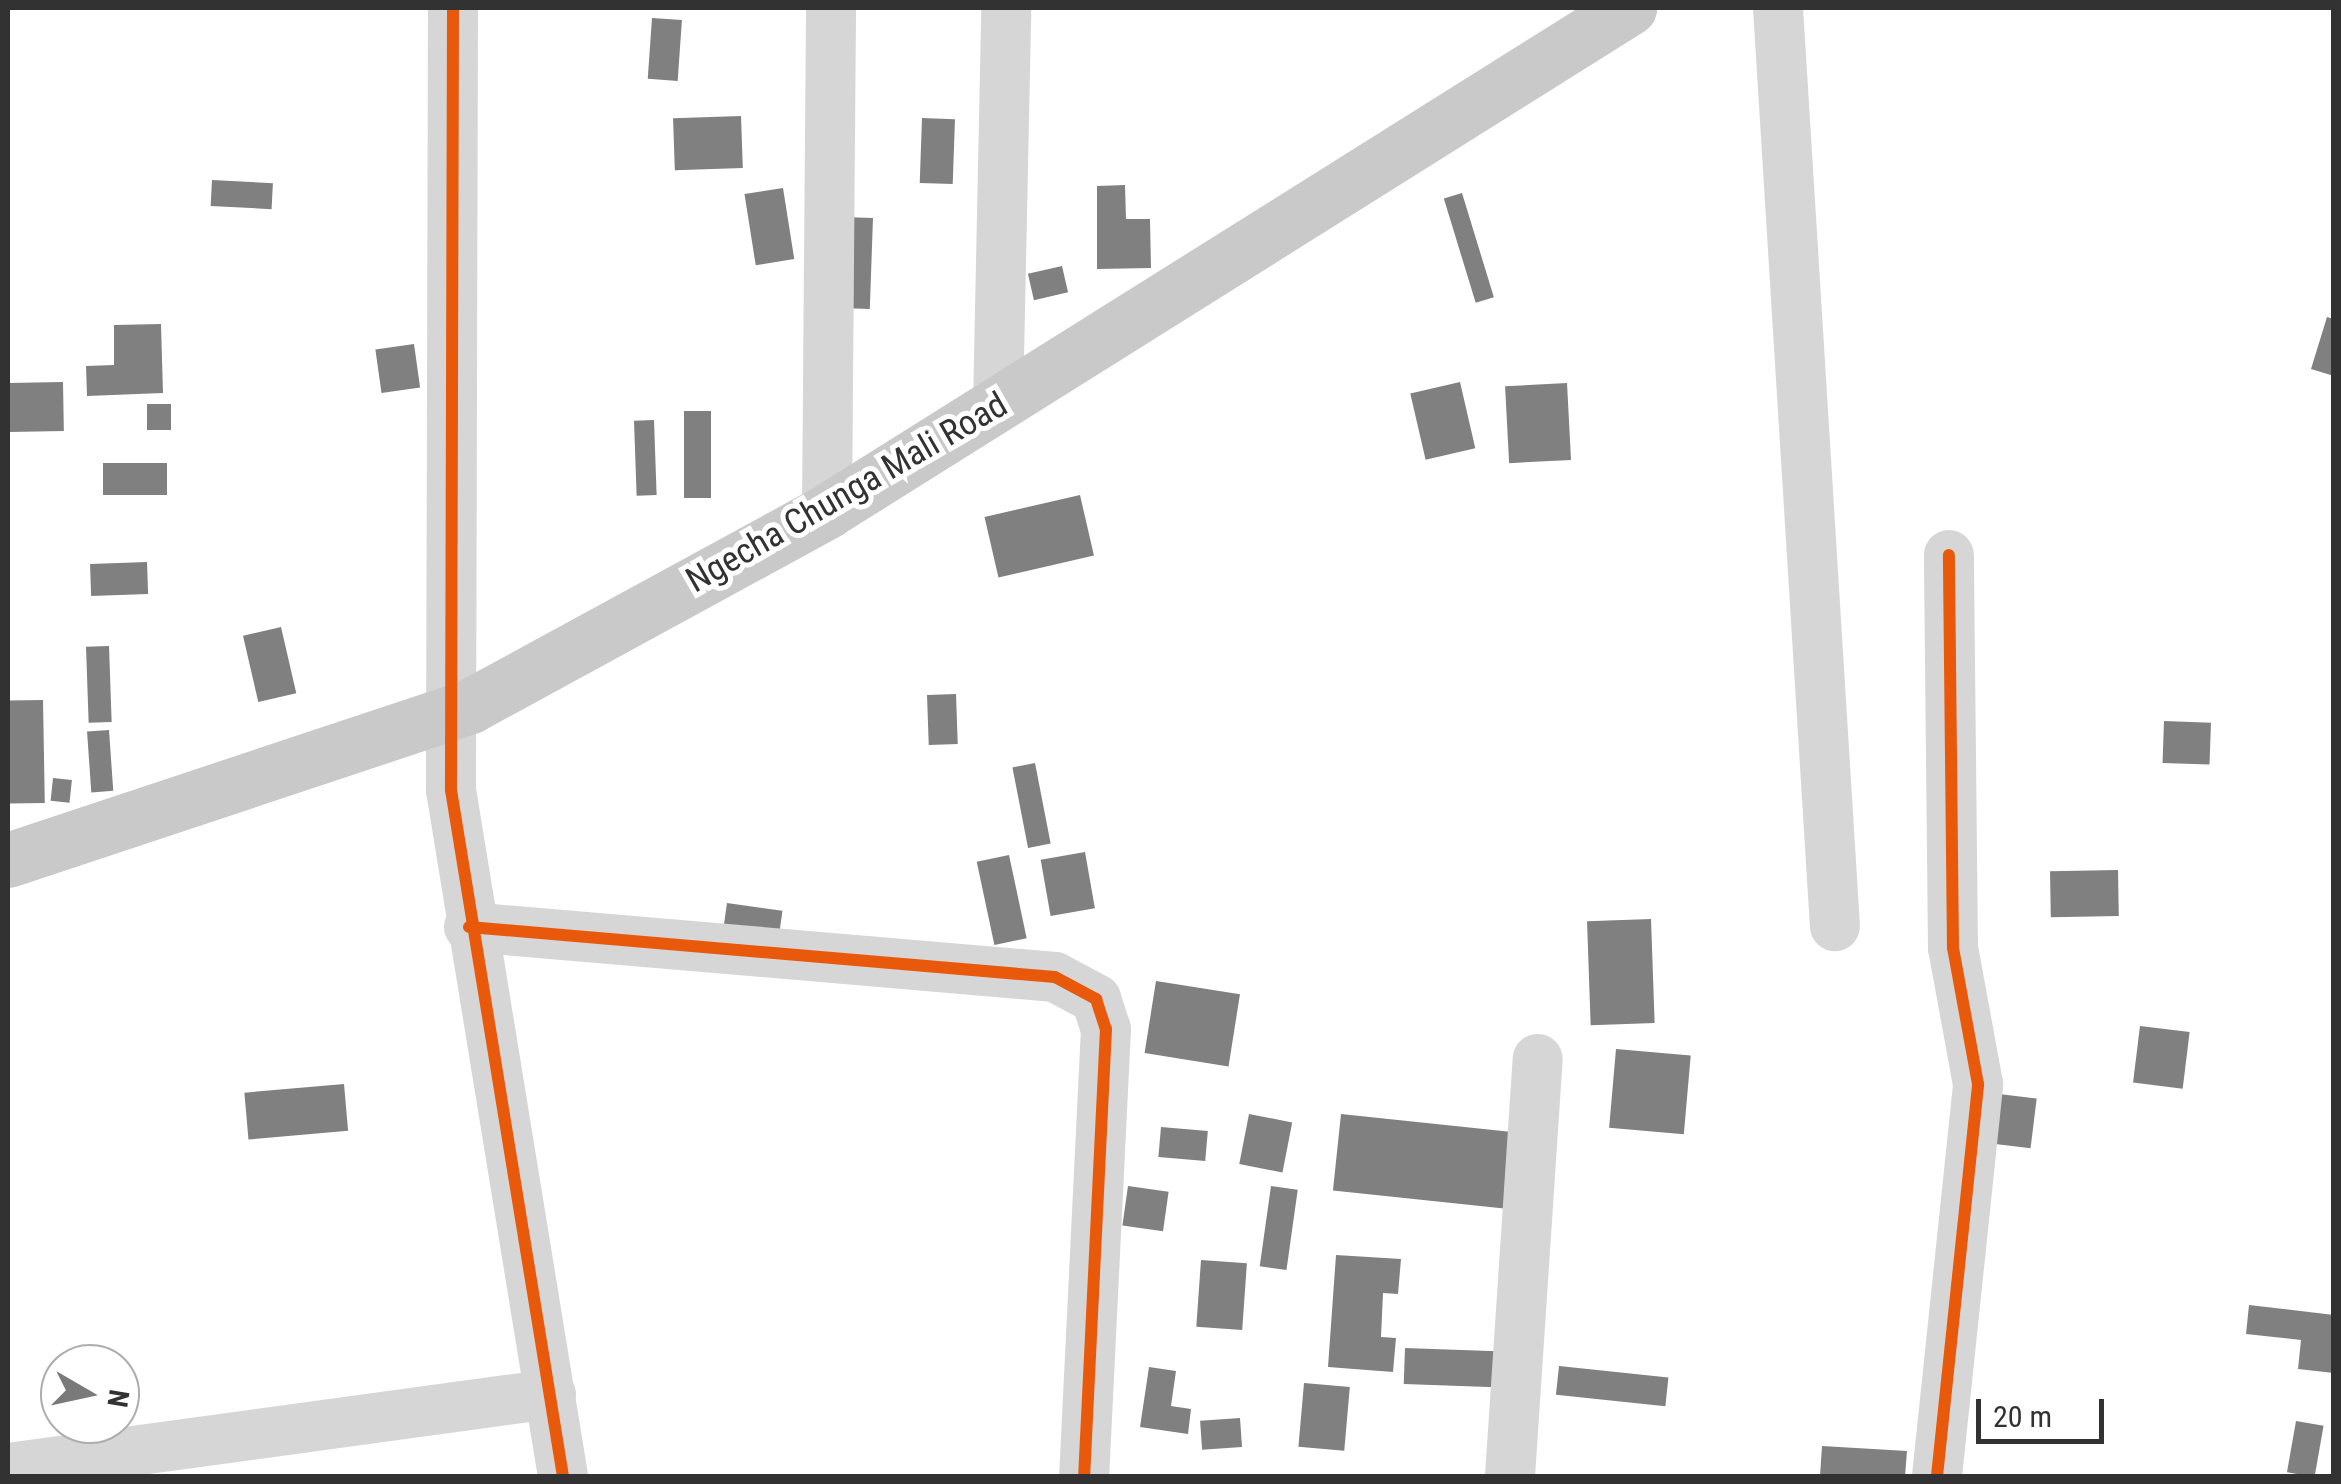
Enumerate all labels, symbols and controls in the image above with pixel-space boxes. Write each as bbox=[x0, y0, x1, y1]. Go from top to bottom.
street label: Ngecha Chunga Mali Road bbox=[679, 384, 1015, 602]
north arrow bbox=[40, 1344, 140, 1444]
scale bar bbox=[1981, 1379, 2108, 1441]
text: N bbox=[101, 1387, 136, 1410]
text: 20 m bbox=[1993, 1399, 2052, 1434]

